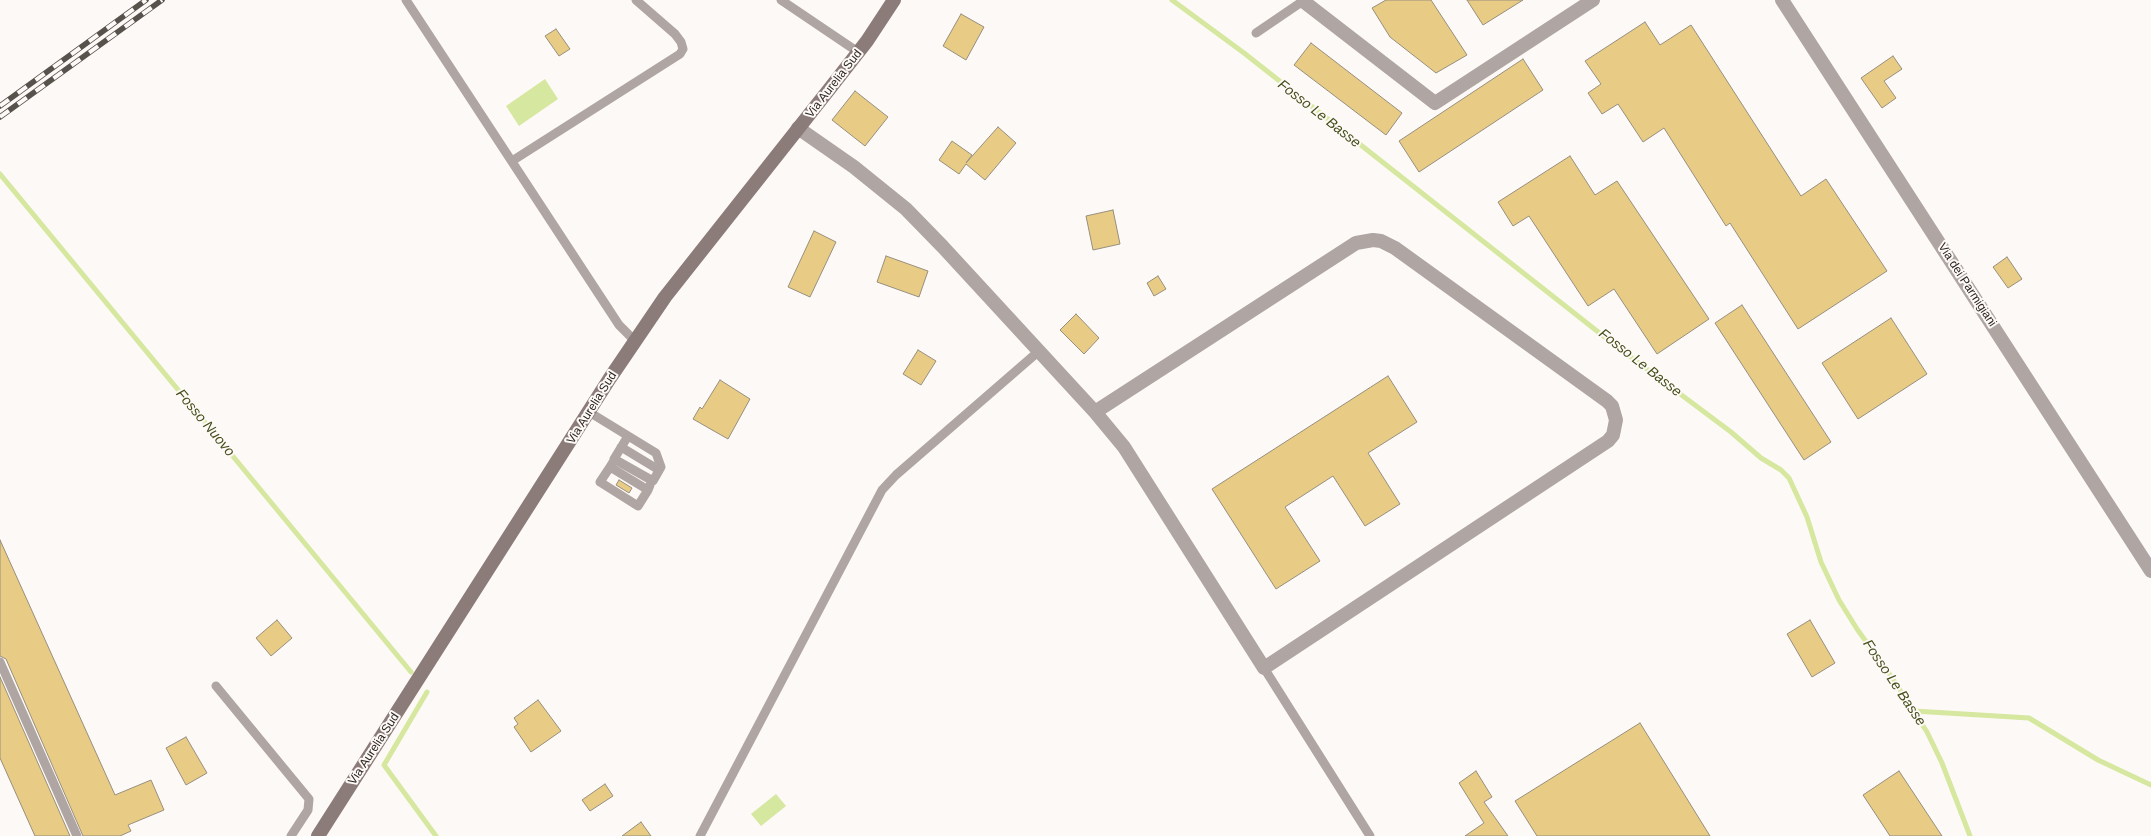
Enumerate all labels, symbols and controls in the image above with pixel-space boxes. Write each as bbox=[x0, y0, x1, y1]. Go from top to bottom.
street label: Via Aurelia Sud bbox=[803, 47, 865, 121]
water label: Fosso Le Basse bbox=[1274, 76, 1364, 152]
street label: Via dei Parmigiani bbox=[1935, 241, 1999, 329]
water label: Fosso Le Basse bbox=[1595, 325, 1685, 401]
street label: Via Aurelia Sud bbox=[564, 369, 620, 447]
water label: Fosso Nuovo bbox=[172, 386, 238, 460]
water label: Fosso Le Basse bbox=[1859, 637, 1929, 729]
street label: Via Aurelia Sud bbox=[345, 710, 403, 788]

